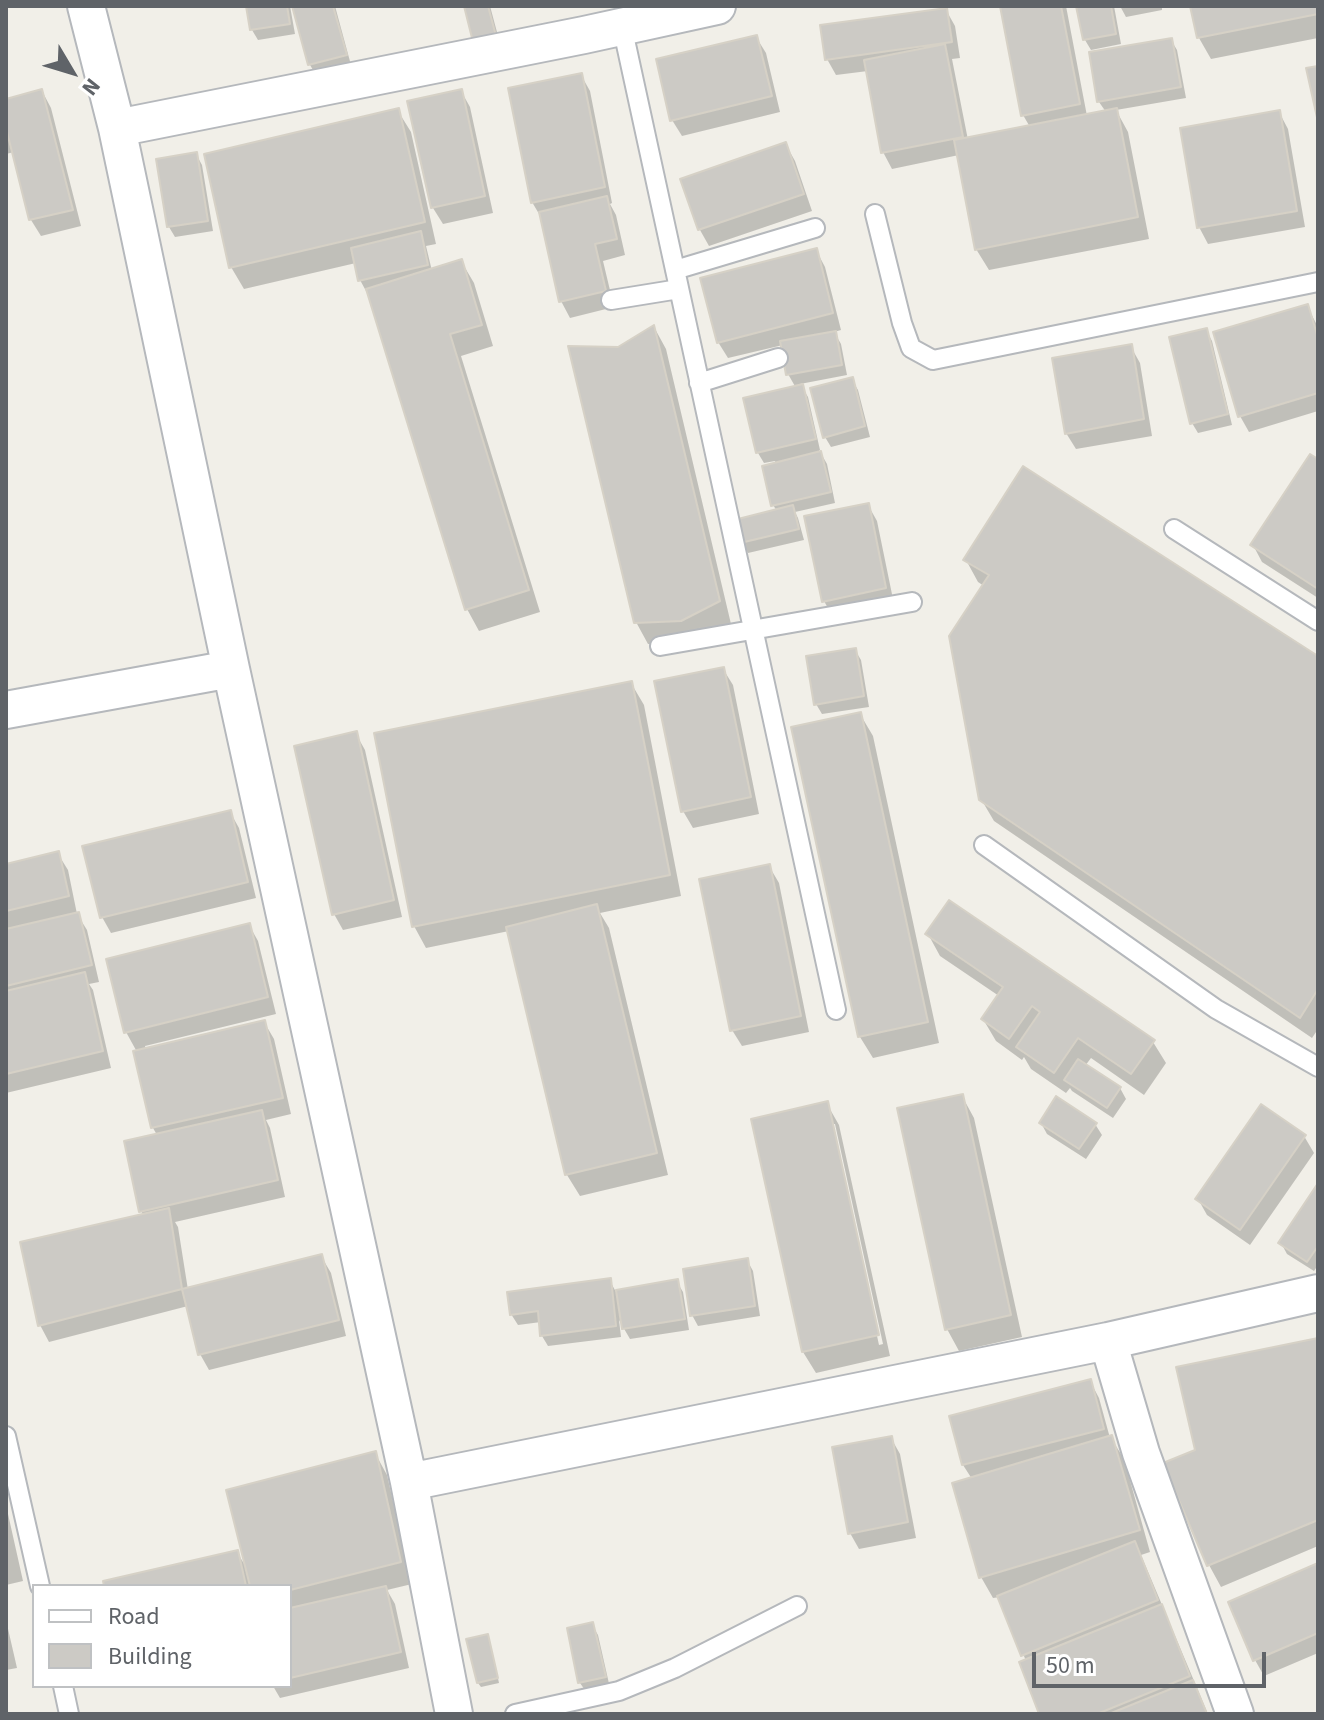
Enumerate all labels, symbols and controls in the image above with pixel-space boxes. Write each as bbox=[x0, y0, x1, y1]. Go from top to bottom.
north arrow bbox=[32, 32, 112, 112]
text: N bbox=[74, 71, 108, 102]
legend bbox=[32, 1584, 292, 1688]
text: Road bbox=[108, 1599, 160, 1634]
scale bar bbox=[1036, 1636, 1270, 1686]
text: Building bbox=[108, 1639, 192, 1674]
text: 50 m bbox=[1046, 1648, 1095, 1683]

